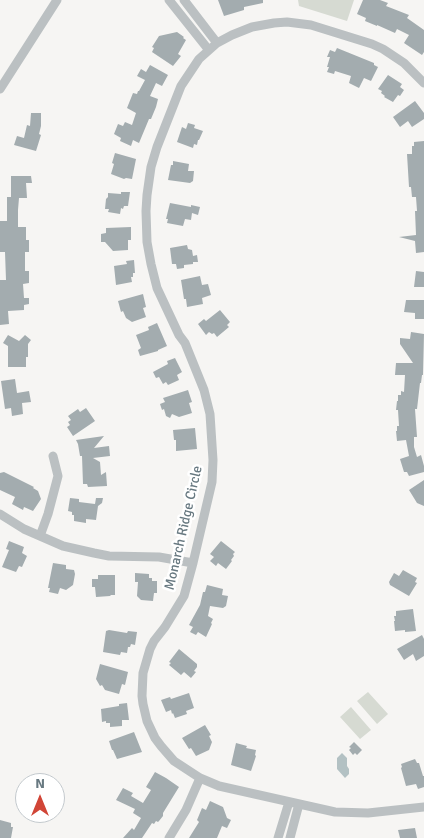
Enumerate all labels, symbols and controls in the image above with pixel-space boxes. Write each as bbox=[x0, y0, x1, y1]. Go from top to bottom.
street label: Monarch Ridge Circle bbox=[161, 464, 207, 592]
north arrow bbox=[15, 773, 65, 823]
text: N bbox=[35, 775, 45, 792]

